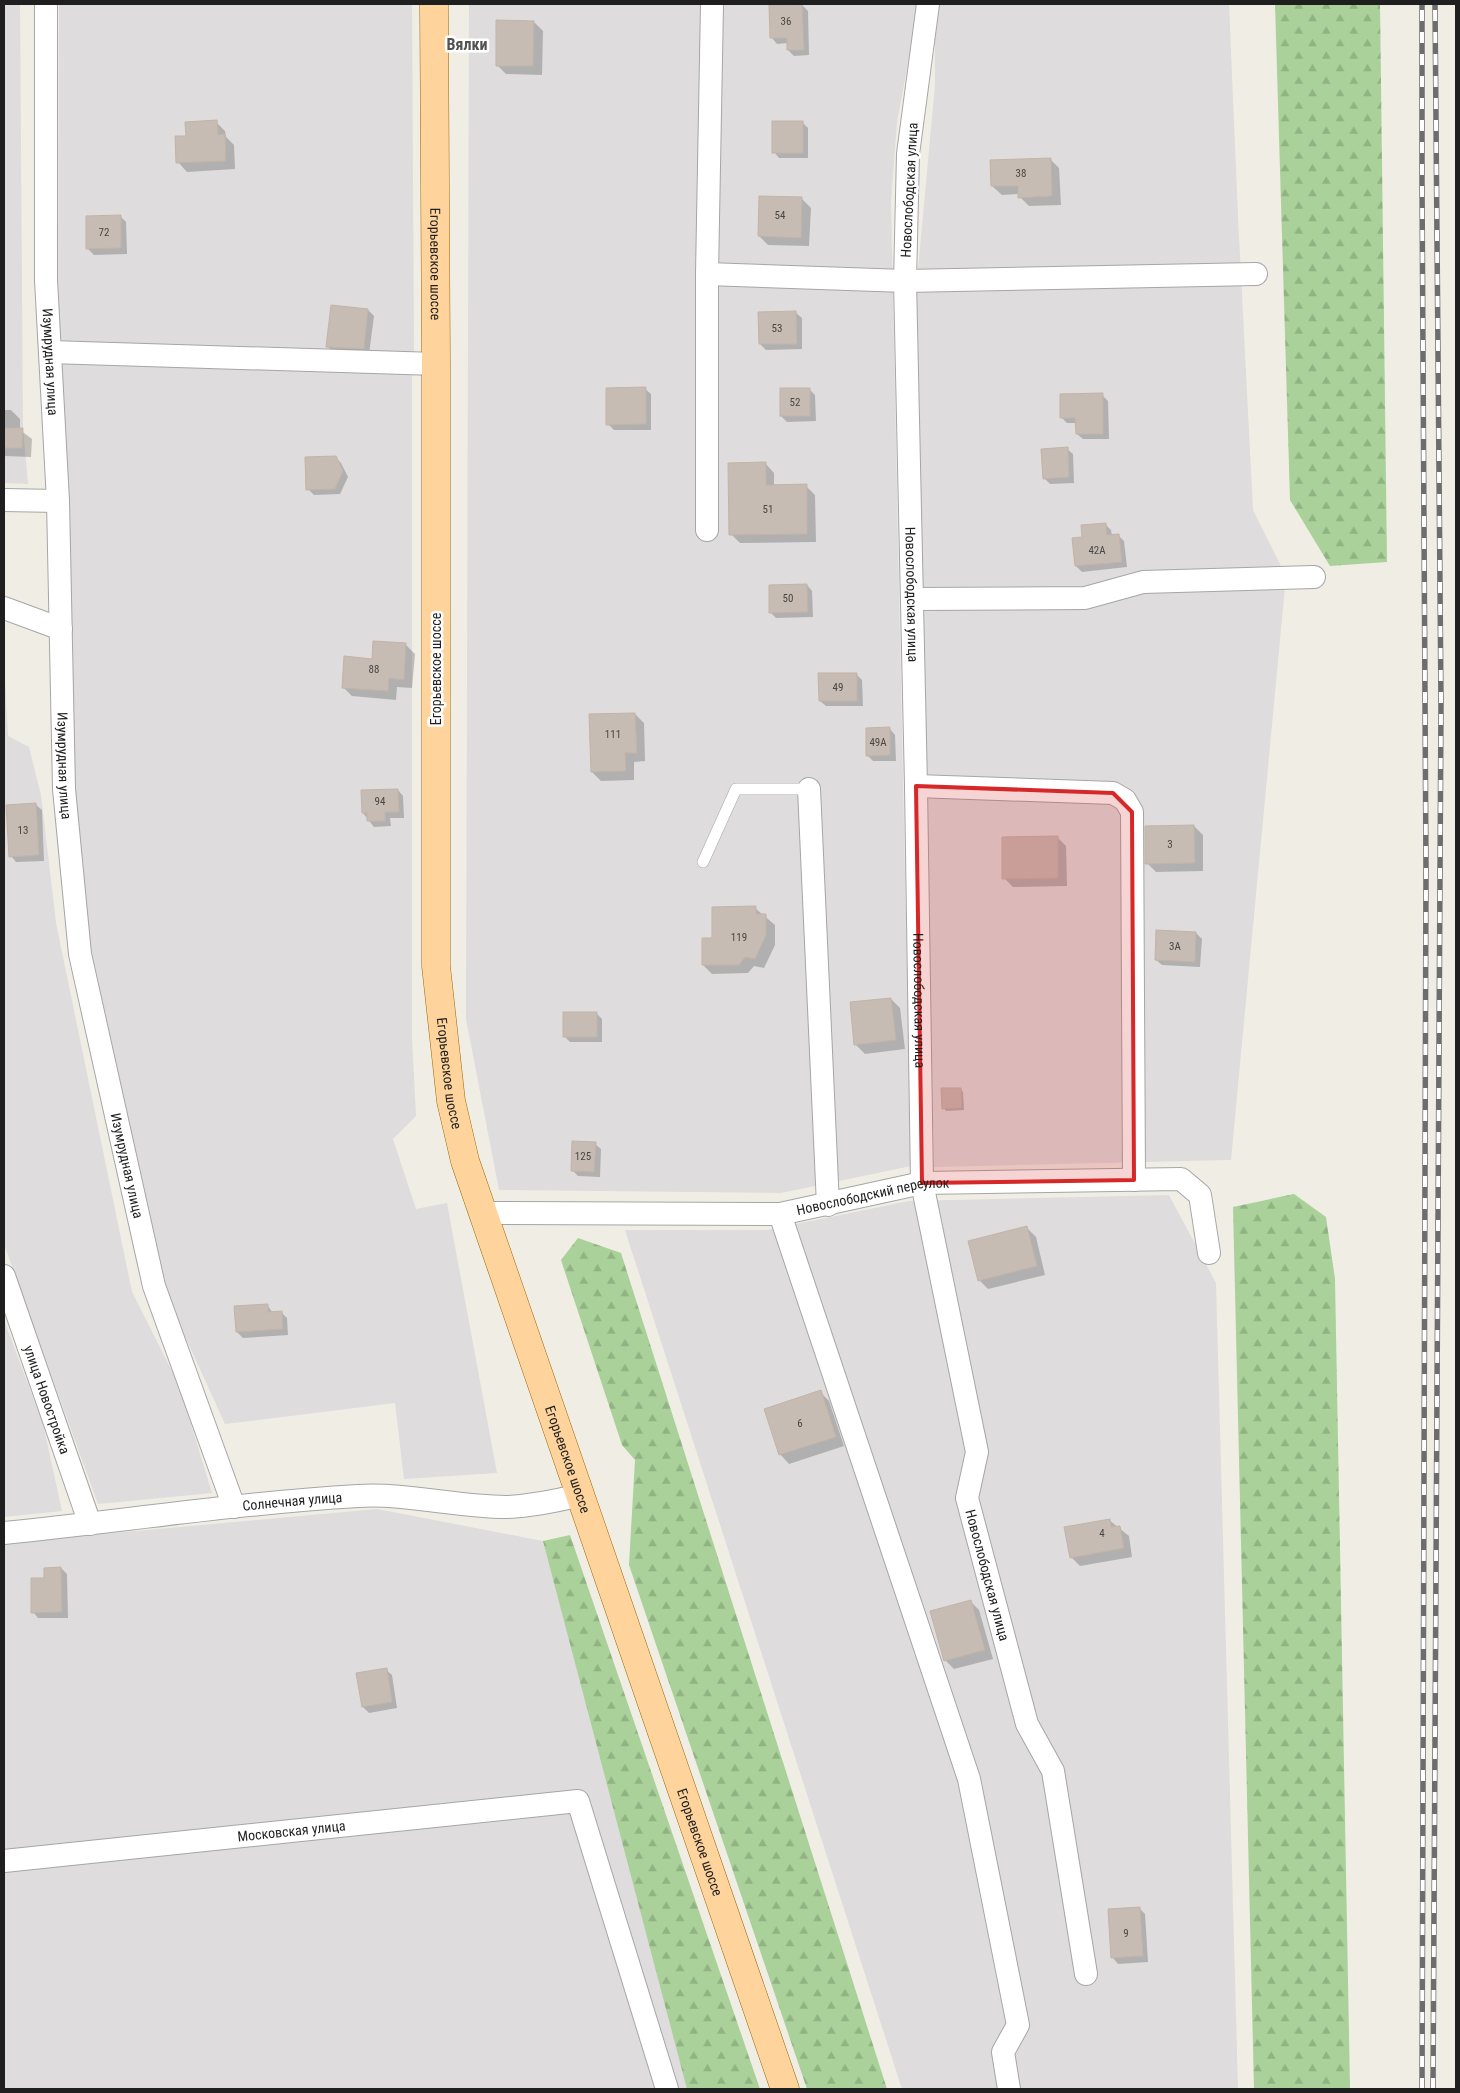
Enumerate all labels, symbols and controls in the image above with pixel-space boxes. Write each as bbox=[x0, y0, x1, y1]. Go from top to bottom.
house number: 36 bbox=[781, 15, 791, 28]
district label: Вялки bbox=[447, 35, 487, 54]
street label: Новослободская улица bbox=[897, 122, 921, 258]
house number: 38 bbox=[1016, 167, 1026, 180]
street label: Егорьевское шоссе bbox=[427, 208, 444, 321]
house number: 54 bbox=[775, 209, 786, 222]
house number: 72 bbox=[99, 226, 109, 239]
street label: Изумрудная улица bbox=[40, 308, 61, 416]
house number: 53 bbox=[772, 322, 782, 335]
house number: 52 bbox=[790, 396, 800, 409]
house number: 51 bbox=[763, 503, 773, 516]
street label: Новослободская улица bbox=[902, 527, 921, 662]
house number: 42А bbox=[1088, 544, 1106, 557]
house number: 50 bbox=[783, 592, 793, 605]
street label: Егорьевское шоссе bbox=[428, 612, 444, 725]
house number: 88 bbox=[369, 663, 379, 676]
house number: 49 bbox=[833, 681, 843, 694]
street label: Изумрудная улица bbox=[54, 712, 75, 820]
house number: 111 bbox=[605, 728, 621, 741]
house number: 49А bbox=[869, 736, 887, 749]
house number: 94 bbox=[375, 795, 386, 808]
house number: 13 bbox=[18, 824, 28, 837]
house number: 3 bbox=[1167, 838, 1173, 851]
house number: 119 bbox=[731, 931, 747, 944]
street label: Новослободская улица bbox=[910, 933, 928, 1068]
house number: 3А bbox=[1169, 940, 1182, 953]
street label: Егорьевское шоссе bbox=[434, 1017, 465, 1131]
street label: Изумрудная улица bbox=[108, 1111, 147, 1220]
house number: 125 bbox=[575, 1150, 591, 1163]
street label: Новослободский переулок bbox=[795, 1175, 950, 1218]
street label: улица Новостройка bbox=[21, 1343, 73, 1456]
street label: Егорьевское шоссе bbox=[542, 1403, 594, 1516]
house number: 6 bbox=[797, 1417, 803, 1430]
street label: Солнечная улица bbox=[242, 1489, 343, 1514]
street label: Новослободская улица bbox=[962, 1508, 1013, 1643]
house number: 4 bbox=[1099, 1527, 1105, 1540]
street label: Егорьевское шоссе bbox=[674, 1786, 726, 1898]
street label: Московская улица bbox=[237, 1817, 346, 1845]
house number: 9 bbox=[1123, 1927, 1129, 1940]

